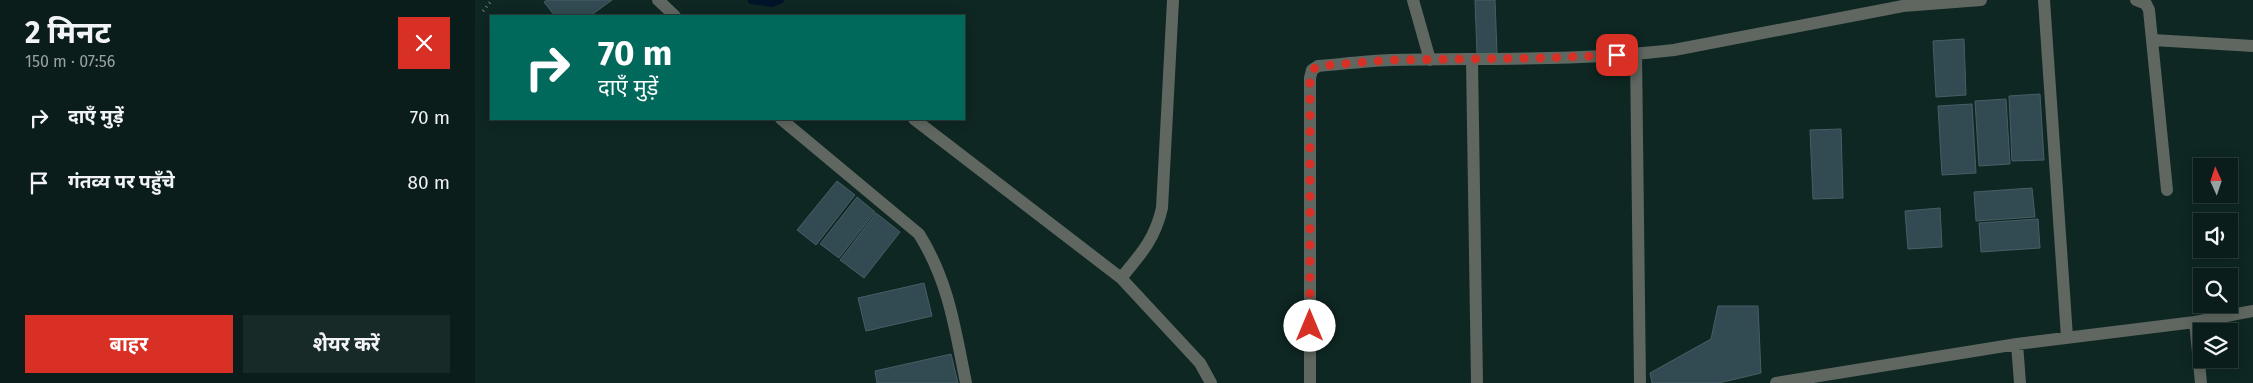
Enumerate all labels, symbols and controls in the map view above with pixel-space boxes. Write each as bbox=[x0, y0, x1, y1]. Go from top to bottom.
text: 2 मिनट bbox=[25, 15, 111, 51]
button: close bbox=[398, 17, 450, 69]
text: 70 m bbox=[598, 32, 672, 74]
pin bbox=[1596, 34, 1638, 76]
icon: right bbox=[515, 35, 580, 100]
icon: arrive bbox=[1603, 41, 1631, 69]
text: 150 m · 07:56 bbox=[25, 52, 115, 71]
text: दाएँ मुड़ें bbox=[598, 74, 658, 101]
icon: right bbox=[25, 104, 53, 132]
text: दाएँ मुड़ें bbox=[68, 105, 124, 128]
text: 70 m bbox=[410, 106, 450, 129]
north arrow bbox=[2193, 158, 2237, 202]
map controls bbox=[2193, 158, 2238, 368]
icon: arrive bbox=[25, 169, 53, 197]
text: गंतव्य पर पहुँचे bbox=[68, 170, 175, 193]
text: 80 m bbox=[408, 171, 450, 194]
button: sound bbox=[2193, 213, 2238, 258]
button: search bbox=[2193, 268, 2238, 313]
position arrow bbox=[1283, 299, 1335, 351]
button: बाहर bbox=[25, 315, 233, 373]
button: शेयर करें bbox=[243, 315, 450, 373]
button: layers bbox=[2193, 323, 2238, 368]

